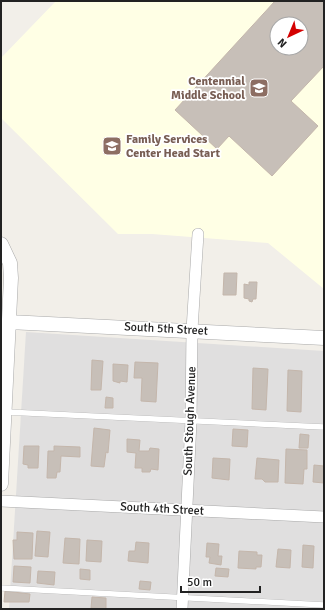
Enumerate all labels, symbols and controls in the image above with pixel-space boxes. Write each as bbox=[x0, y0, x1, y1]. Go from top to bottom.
north arrow bbox=[269, 16, 309, 56]
text: N bbox=[275, 35, 290, 50]
place label: Centennial Middle School bbox=[171, 74, 245, 103]
school or university icon: Centennial Middle School bbox=[248, 77, 270, 99]
place label: Family Services Center Head Start bbox=[126, 132, 220, 161]
school or university icon: Family Services Center Head Start bbox=[101, 135, 123, 157]
street label: South 5th Street bbox=[124, 319, 208, 339]
street label: South Stough Avenue bbox=[181, 366, 199, 476]
street label: South 4th Street bbox=[120, 499, 204, 519]
scale bar bbox=[181, 568, 260, 594]
text: 50 m bbox=[187, 575, 212, 590]

